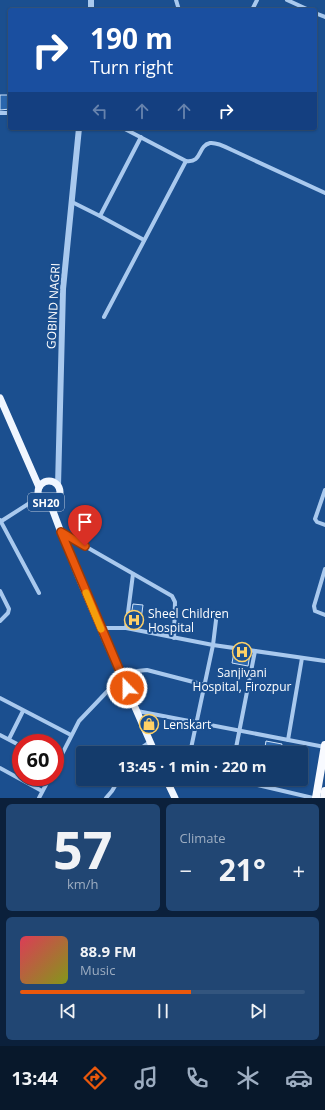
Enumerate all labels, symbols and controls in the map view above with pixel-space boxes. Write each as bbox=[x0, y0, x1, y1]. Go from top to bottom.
text: 190 m bbox=[90, 19, 173, 57]
icon: right bbox=[24, 24, 76, 76]
text: Turn right bbox=[90, 55, 173, 79]
icon: left bbox=[89, 100, 111, 122]
icon: ahead bbox=[131, 100, 153, 122]
icon: ahead bbox=[173, 100, 195, 122]
icon: right bbox=[215, 100, 237, 122]
street label: GOBIND NAGRI bbox=[42, 263, 64, 349]
road number: SH20 bbox=[28, 493, 64, 511]
pin bbox=[68, 505, 102, 546]
icon: arrive bbox=[74, 511, 96, 533]
place label: Sheel Children Hospital bbox=[148, 605, 229, 636]
hospital icon: Sheel Children Hospital bbox=[123, 609, 145, 631]
hospital icon: Sanjivani Hospital, Firozpur bbox=[231, 641, 253, 663]
place label: Sanjivani Hospital, Firozpur bbox=[193, 664, 292, 695]
position arrow bbox=[106, 667, 148, 709]
shop icon: Lenskart bbox=[138, 713, 160, 735]
place label: Lenskart bbox=[163, 716, 211, 733]
speed limit sign: 60 bbox=[12, 734, 64, 786]
text: 13:45 · 1 min · 220 m bbox=[118, 756, 266, 776]
text: 57 bbox=[53, 813, 112, 884]
text: Climate bbox=[180, 829, 225, 847]
text: 21° bbox=[219, 849, 266, 890]
text: − bbox=[180, 855, 192, 885]
text: + bbox=[292, 855, 305, 885]
text: km/h bbox=[67, 875, 99, 893]
text: 88.9 FM bbox=[80, 941, 136, 961]
text: Music bbox=[80, 961, 115, 979]
icon: previous bbox=[57, 1000, 79, 1022]
icon: pause bbox=[152, 1000, 174, 1022]
icon: next bbox=[247, 1000, 269, 1022]
icon: directions bbox=[81, 1064, 109, 1092]
icon: music bbox=[132, 1064, 160, 1092]
icon: phone bbox=[183, 1064, 211, 1092]
icon: climate bbox=[234, 1064, 262, 1092]
icon: car bbox=[285, 1064, 313, 1092]
text: 13:44 bbox=[12, 1066, 58, 1090]

